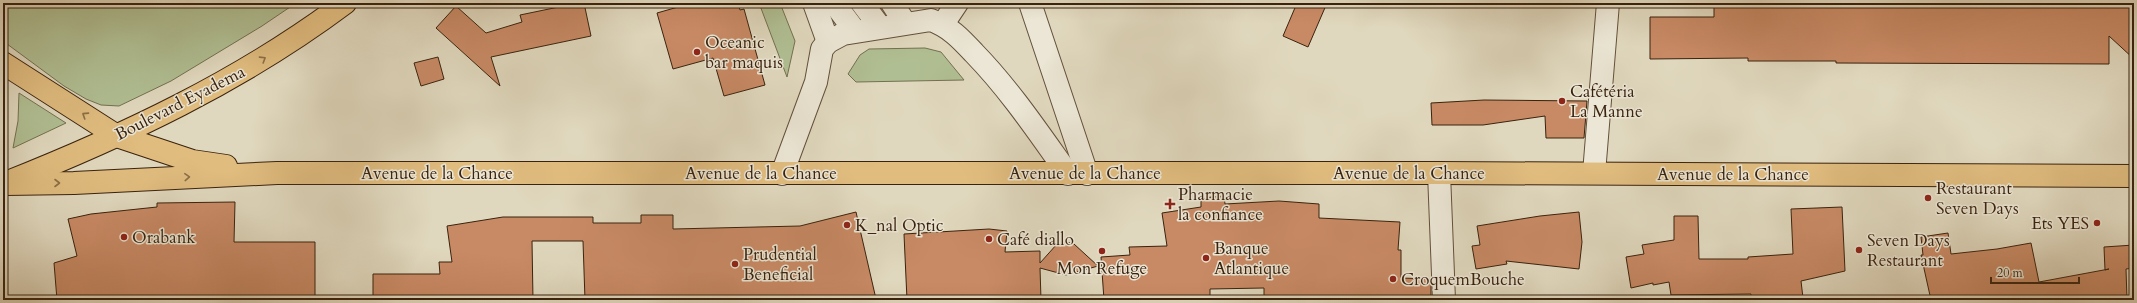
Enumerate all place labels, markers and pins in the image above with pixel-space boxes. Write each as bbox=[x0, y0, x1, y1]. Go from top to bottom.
place label: Oceanic bar maquis bbox=[705, 31, 783, 74]
marker: Oceanic bar maquis bbox=[692, 47, 702, 57]
place label: Cafétéria La Manne bbox=[1570, 80, 1643, 123]
marker: Cafétéria La Manne bbox=[1557, 96, 1567, 106]
place label: Restaurant Seven Days bbox=[1936, 177, 2019, 220]
place label: Pharmacie la confiance bbox=[1178, 183, 1263, 226]
marker: Restaurant Seven Days bbox=[1923, 193, 1933, 203]
marker: Pharmacie la confiance bbox=[1165, 199, 1175, 209]
place label: Ets YES bbox=[2031, 212, 2089, 235]
place label: K_nal Optic bbox=[855, 214, 944, 237]
marker: Ets YES bbox=[2092, 218, 2102, 228]
marker: K_nal Optic bbox=[842, 220, 852, 230]
place label: Orabank bbox=[132, 226, 196, 249]
place label: Café diallo bbox=[997, 228, 1074, 251]
place label: Seven Days Restaurant bbox=[1867, 229, 1950, 272]
marker: Orabank bbox=[119, 232, 129, 242]
marker: Café diallo bbox=[984, 234, 994, 244]
place label: Banque Atlantique bbox=[1214, 237, 1289, 280]
place label: Prudential Beneficial bbox=[743, 243, 818, 286]
marker: Seven Days Restaurant bbox=[1854, 245, 1864, 255]
marker: Mon Refuge bbox=[1097, 246, 1107, 256]
marker: Banque Atlantique bbox=[1201, 253, 1211, 263]
place label: Mon Refuge bbox=[1057, 257, 1147, 280]
marker: Prudential Beneficial bbox=[730, 259, 740, 269]
place label: CroquemBouche bbox=[1401, 268, 1525, 291]
marker: CroquemBouche bbox=[1388, 274, 1398, 284]

